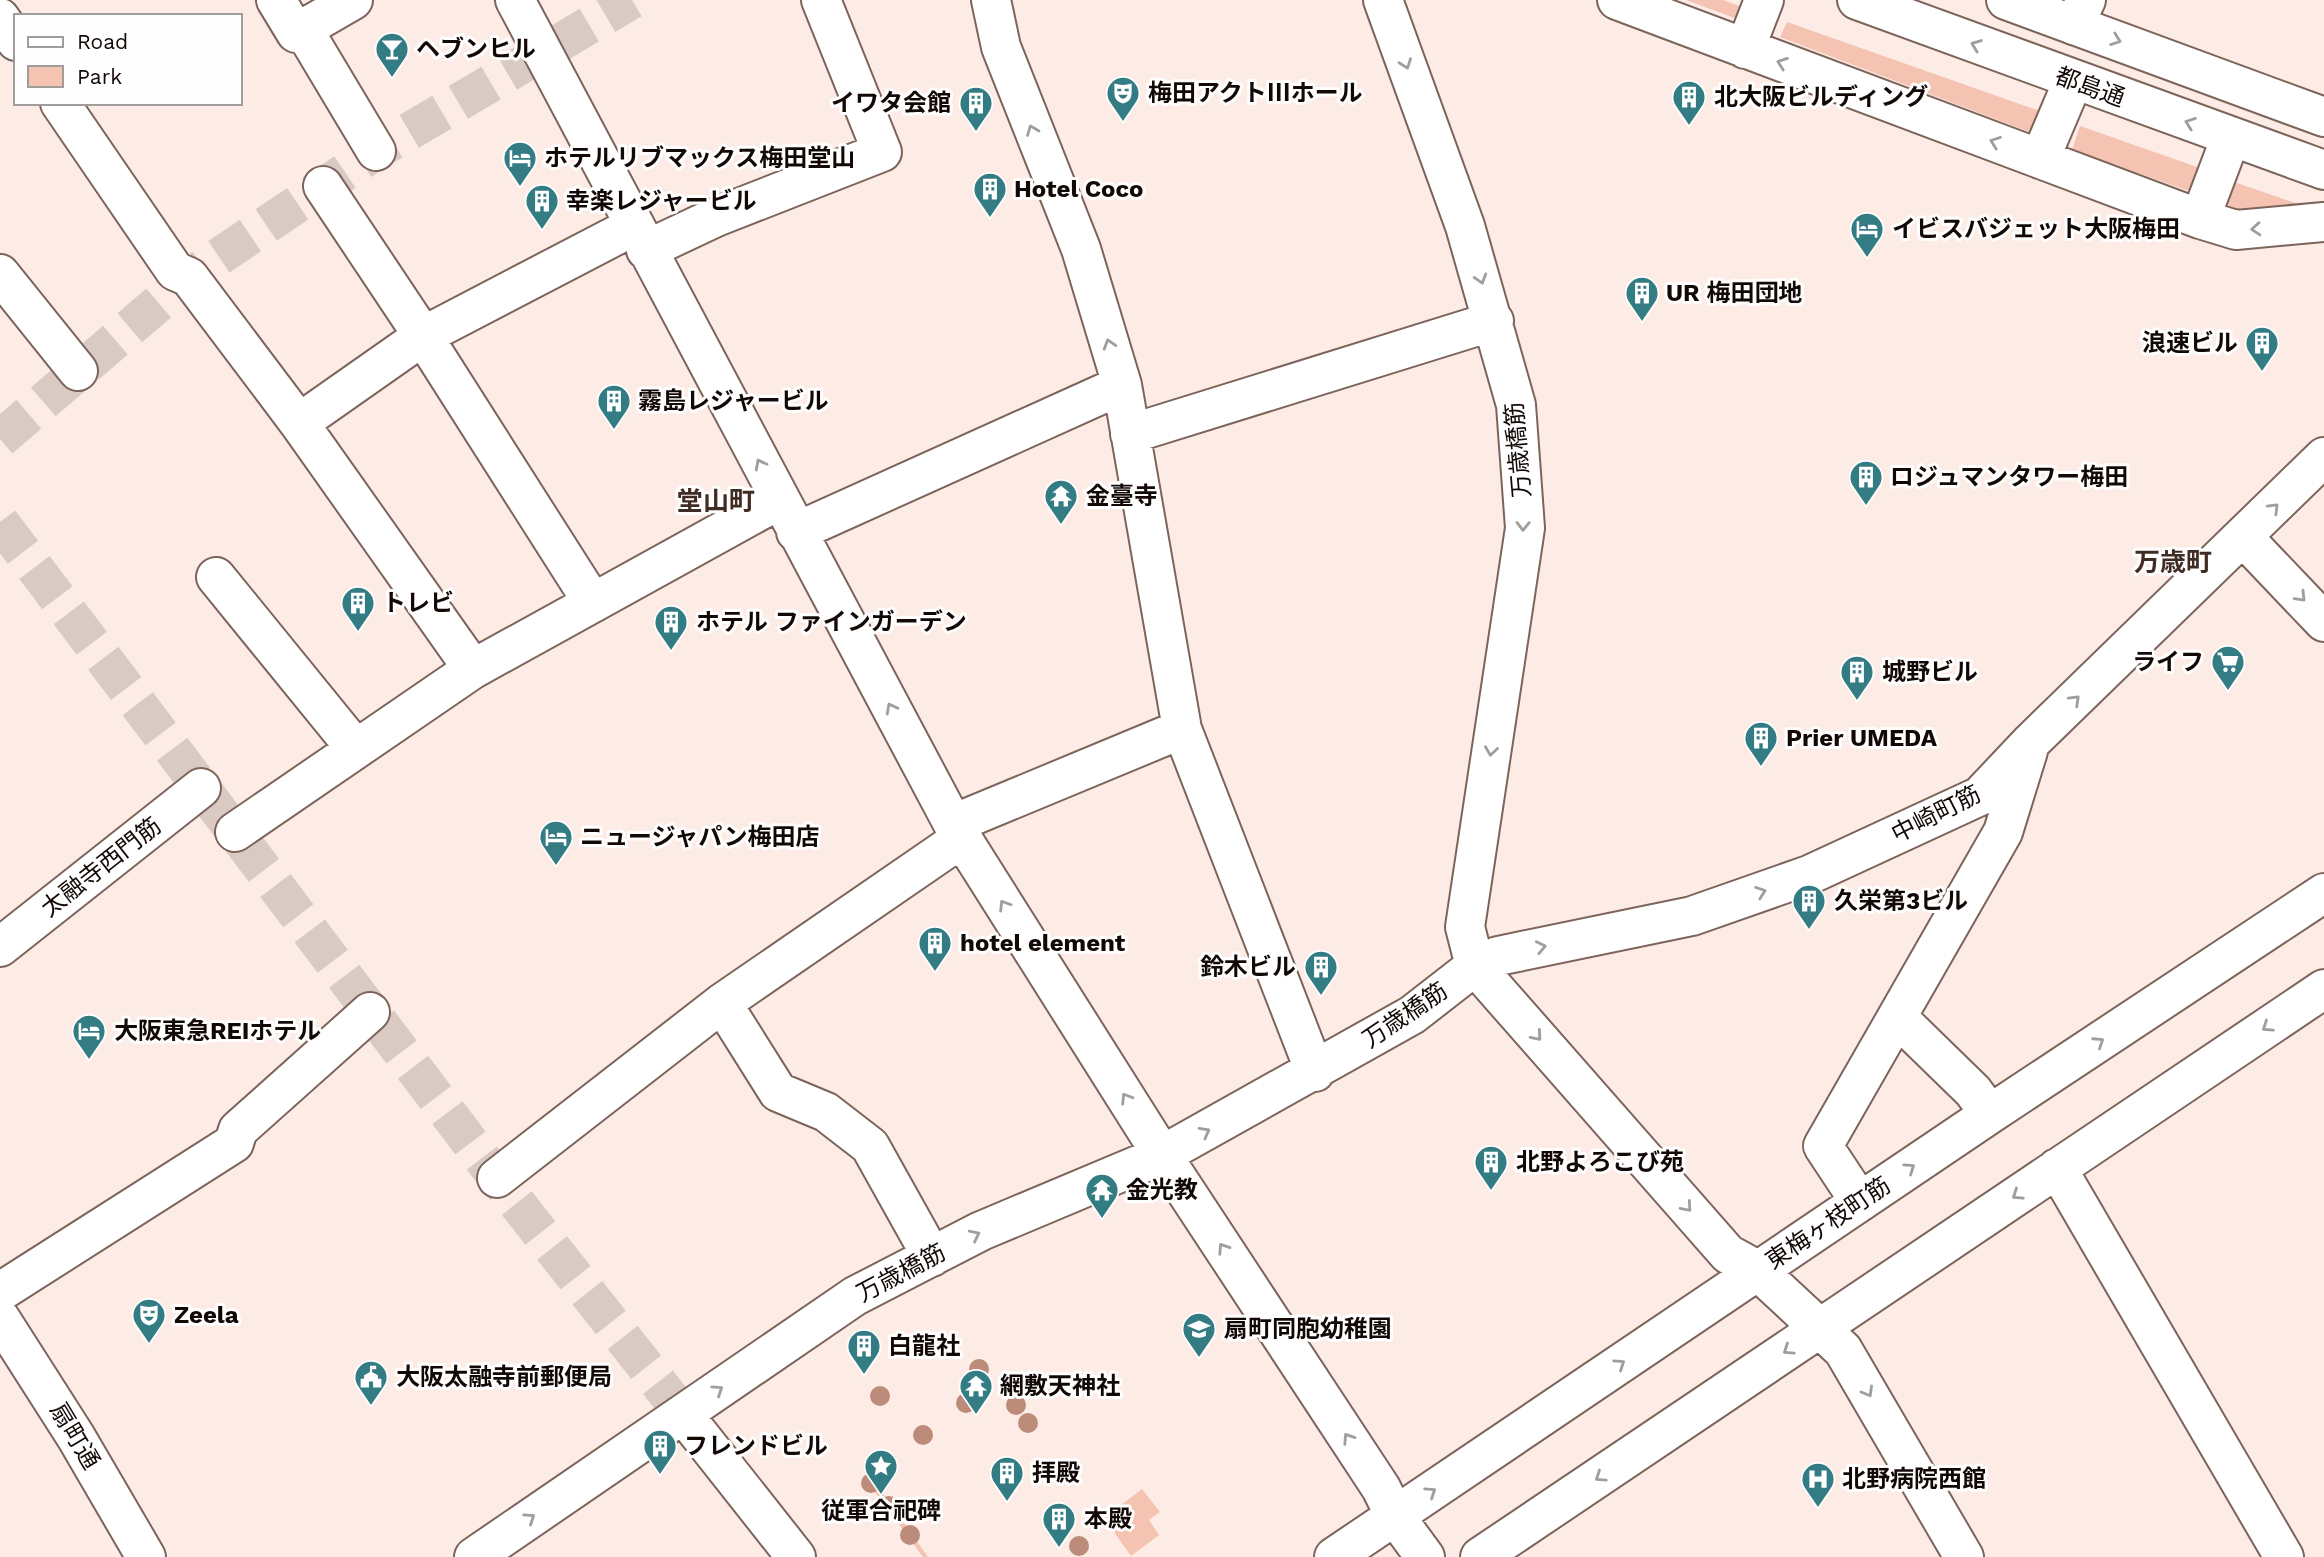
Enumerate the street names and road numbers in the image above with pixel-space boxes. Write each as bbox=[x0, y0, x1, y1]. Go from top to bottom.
street label: 都島通 bbox=[2051, 62, 2129, 112]
street label: 万歳橋筋 bbox=[1500, 401, 1536, 499]
street label: 中崎町筋 bbox=[1887, 780, 1985, 848]
street label: 太融寺西門筋 bbox=[36, 812, 166, 922]
street label: 万歳橋筋 bbox=[1357, 977, 1453, 1053]
street label: 東梅ヶ枝町筋 bbox=[1760, 1171, 1896, 1275]
street label: 万歳橋筋 bbox=[852, 1238, 950, 1308]
street label: 扇町通 bbox=[44, 1398, 106, 1474]

